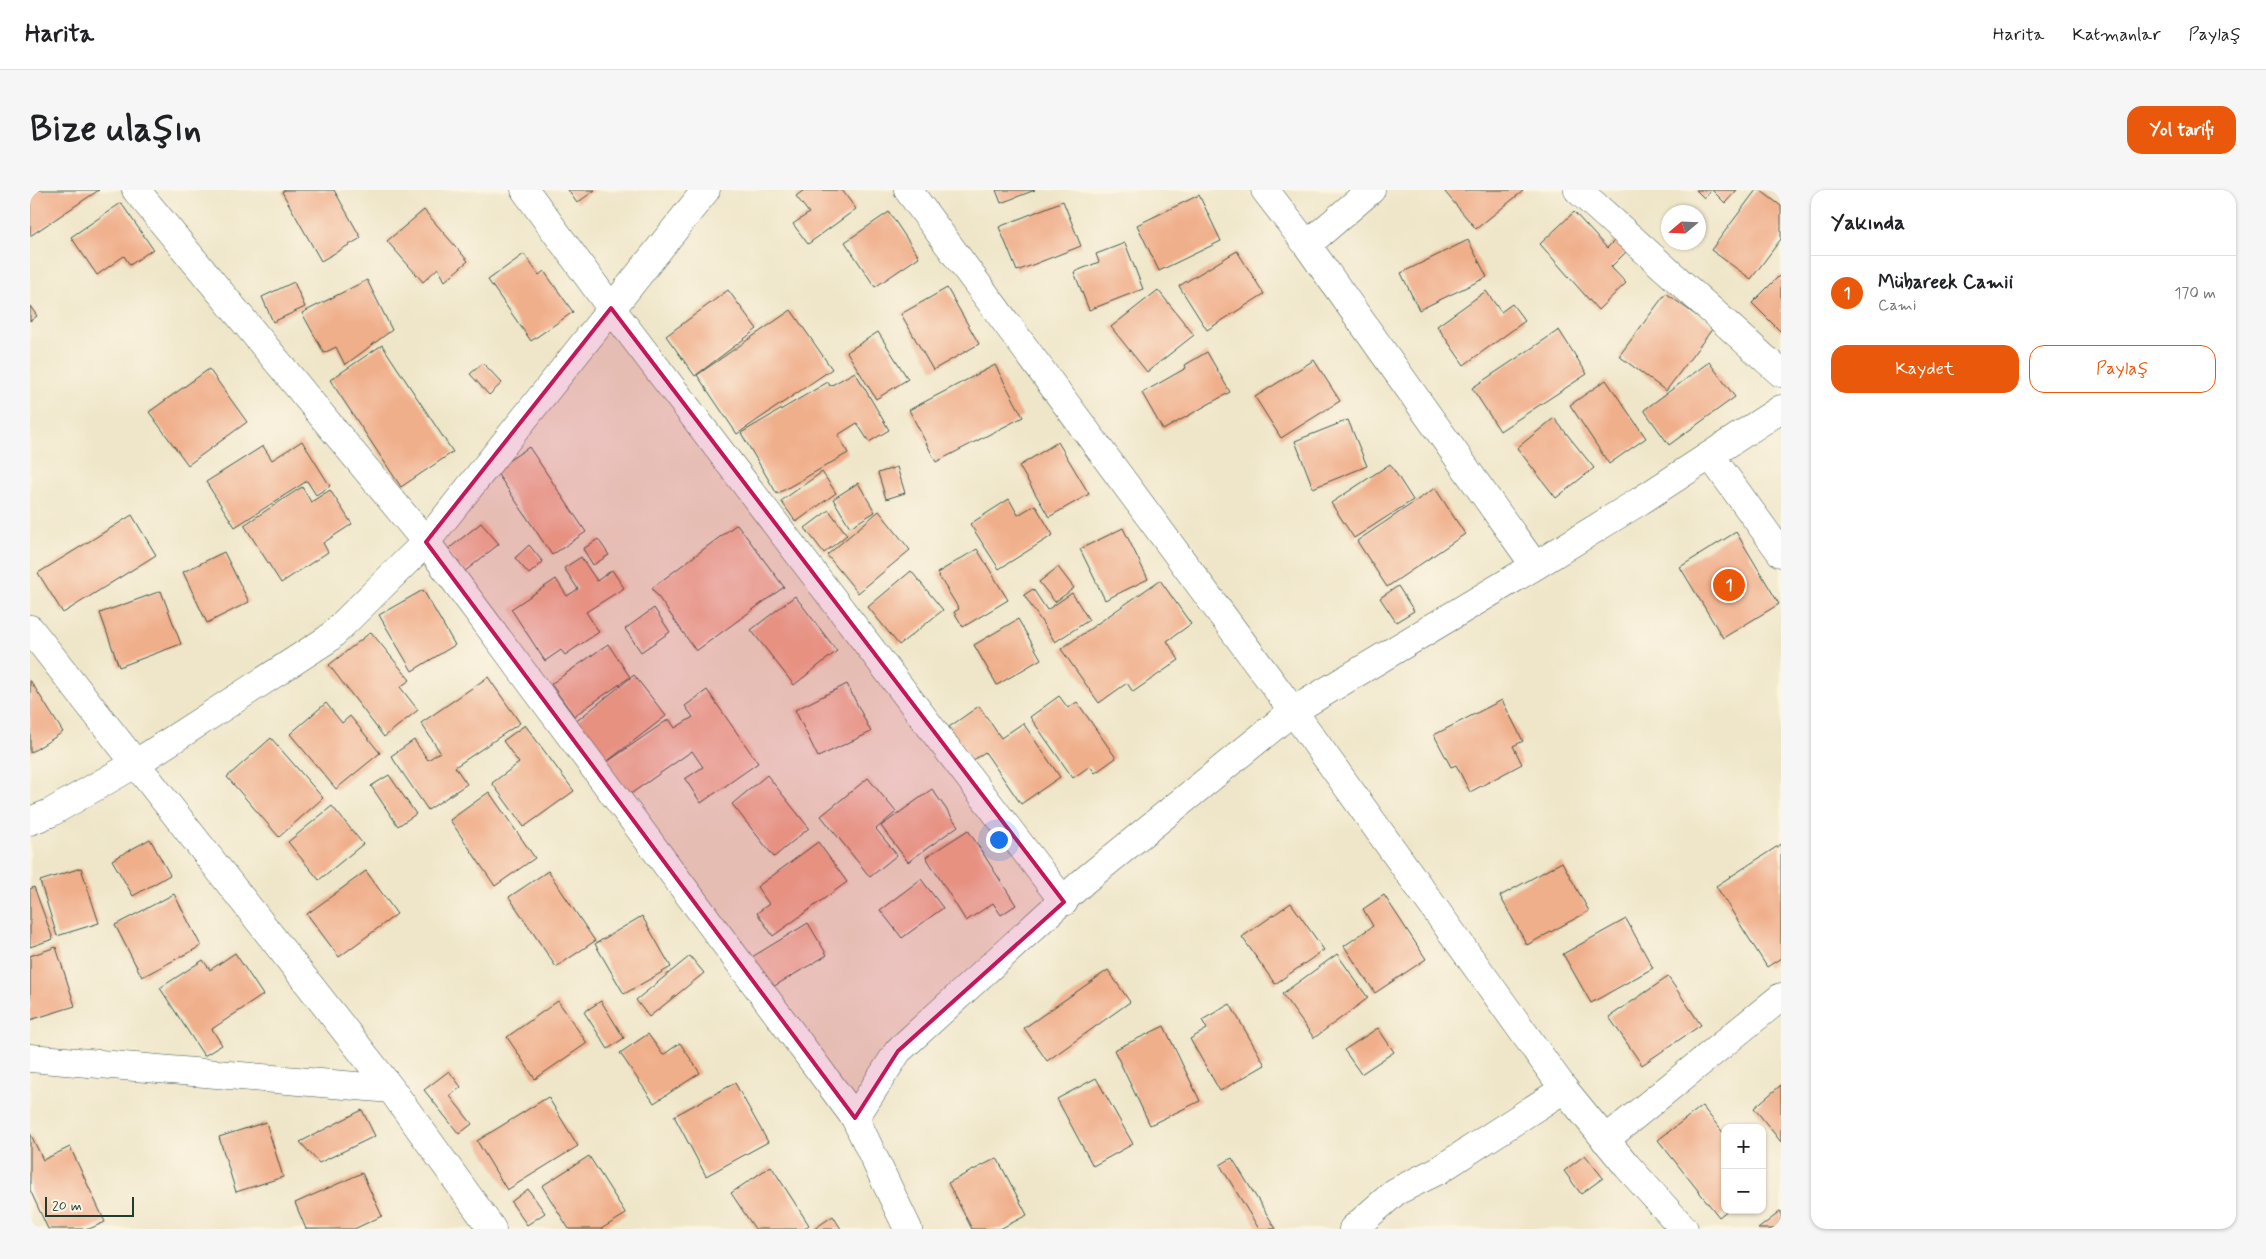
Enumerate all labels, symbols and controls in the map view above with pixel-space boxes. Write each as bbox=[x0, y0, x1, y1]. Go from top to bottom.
text: Harita bbox=[25, 19, 94, 50]
text: Harita bbox=[1993, 23, 2044, 47]
text: Katmanlar bbox=[2072, 23, 2161, 47]
text: Paylaş bbox=[2189, 23, 2241, 47]
button: Yol tarifi bbox=[2127, 106, 2236, 154]
text: Bize ulaşın bbox=[30, 107, 201, 153]
north arrow bbox=[1661, 205, 1706, 250]
text: Yakında bbox=[1831, 209, 1905, 237]
text: Mübareek Camii bbox=[1878, 270, 2013, 295]
text: 1 bbox=[1843, 283, 1851, 304]
text: 170 m bbox=[2174, 283, 2216, 304]
text: Cami bbox=[1878, 295, 1917, 316]
button: Kaydet bbox=[1831, 345, 2019, 393]
button: Paylaş bbox=[2029, 345, 2216, 393]
pin: 1 bbox=[1713, 566, 1745, 604]
your location bbox=[986, 827, 1012, 853]
map controls bbox=[1721, 1124, 1766, 1214]
button: + bbox=[1721, 1124, 1766, 1169]
button: − bbox=[1721, 1169, 1766, 1214]
scale bar bbox=[45, 1194, 134, 1217]
text: 20 m bbox=[52, 1197, 82, 1215]

